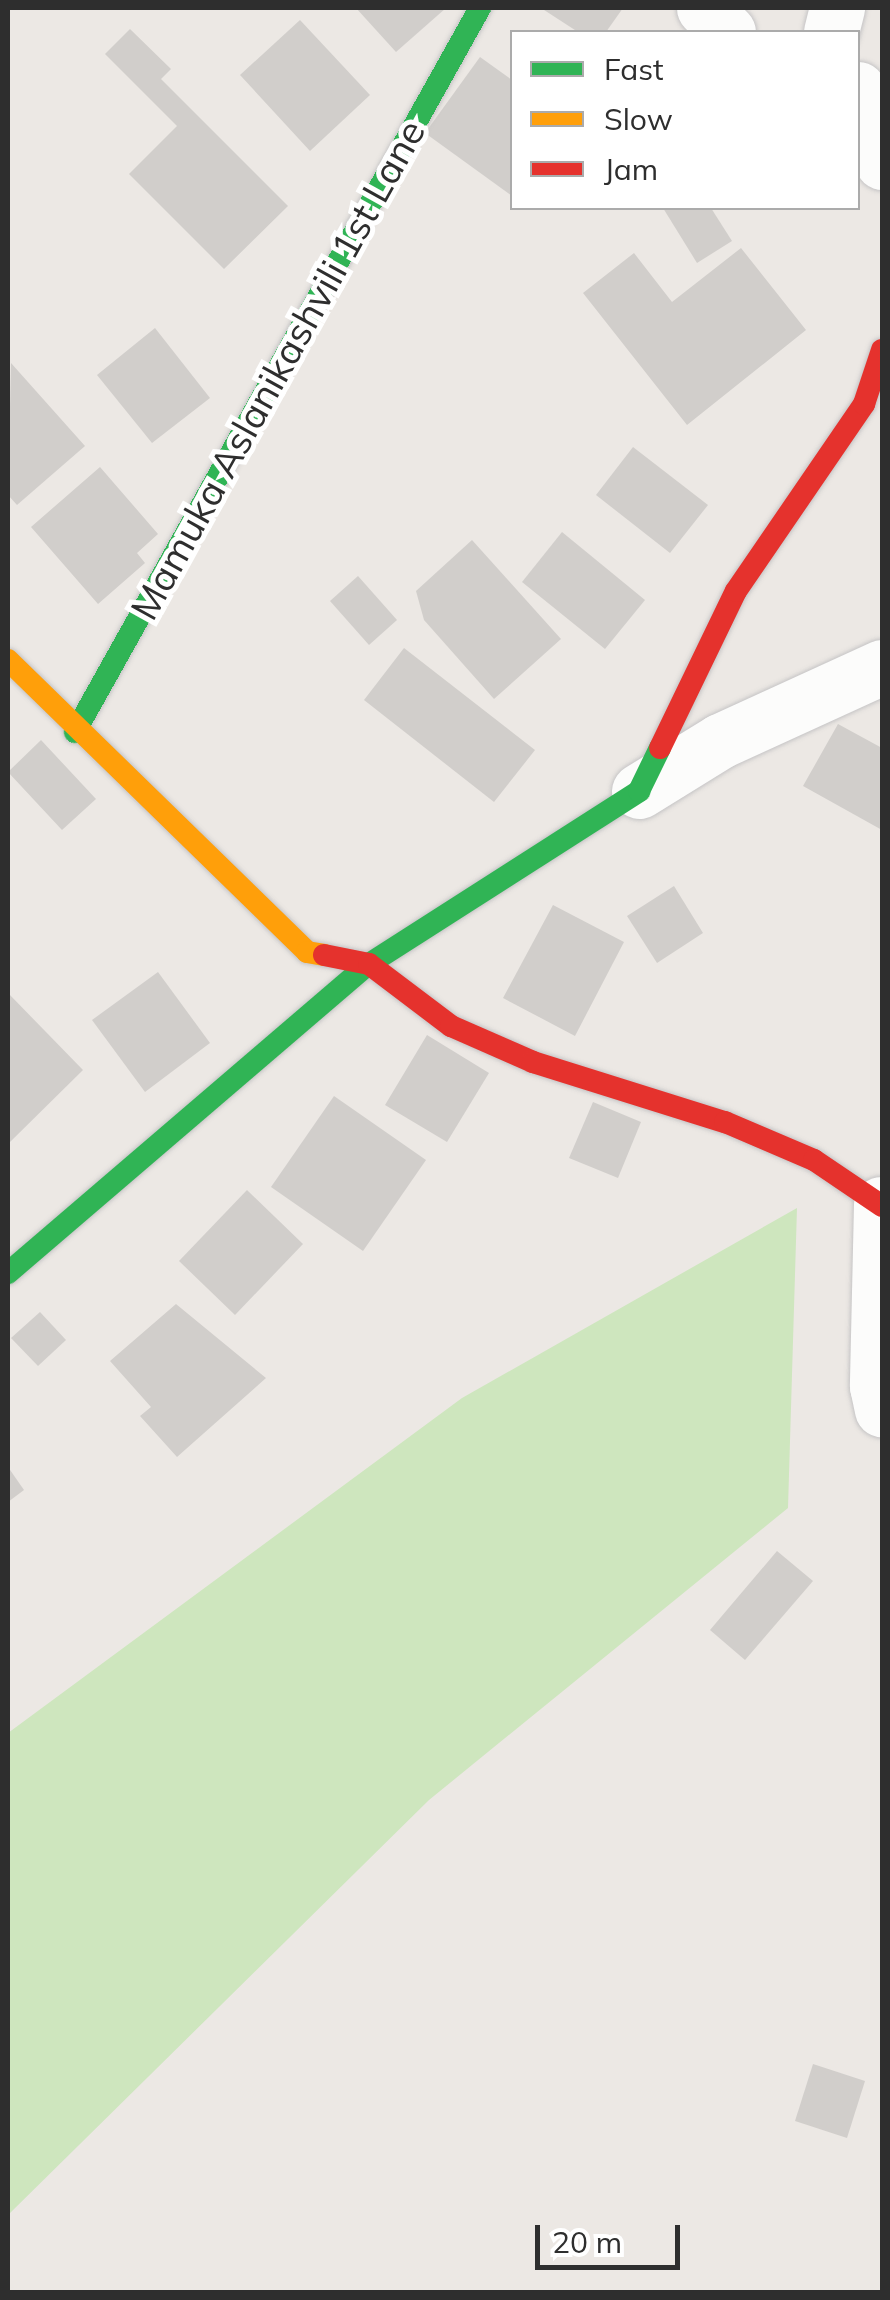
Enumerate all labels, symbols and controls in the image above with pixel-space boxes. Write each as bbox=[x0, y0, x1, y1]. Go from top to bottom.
legend bbox=[510, 30, 860, 210]
text: Fast bbox=[604, 50, 664, 88]
text: Slow bbox=[604, 100, 673, 138]
street label: Mamuka Aslanikashvili 1st Lane bbox=[121, 112, 435, 628]
text: Jam bbox=[604, 150, 658, 188]
scale bar bbox=[540, 2205, 685, 2267]
text: 20 m bbox=[552, 2223, 622, 2261]

